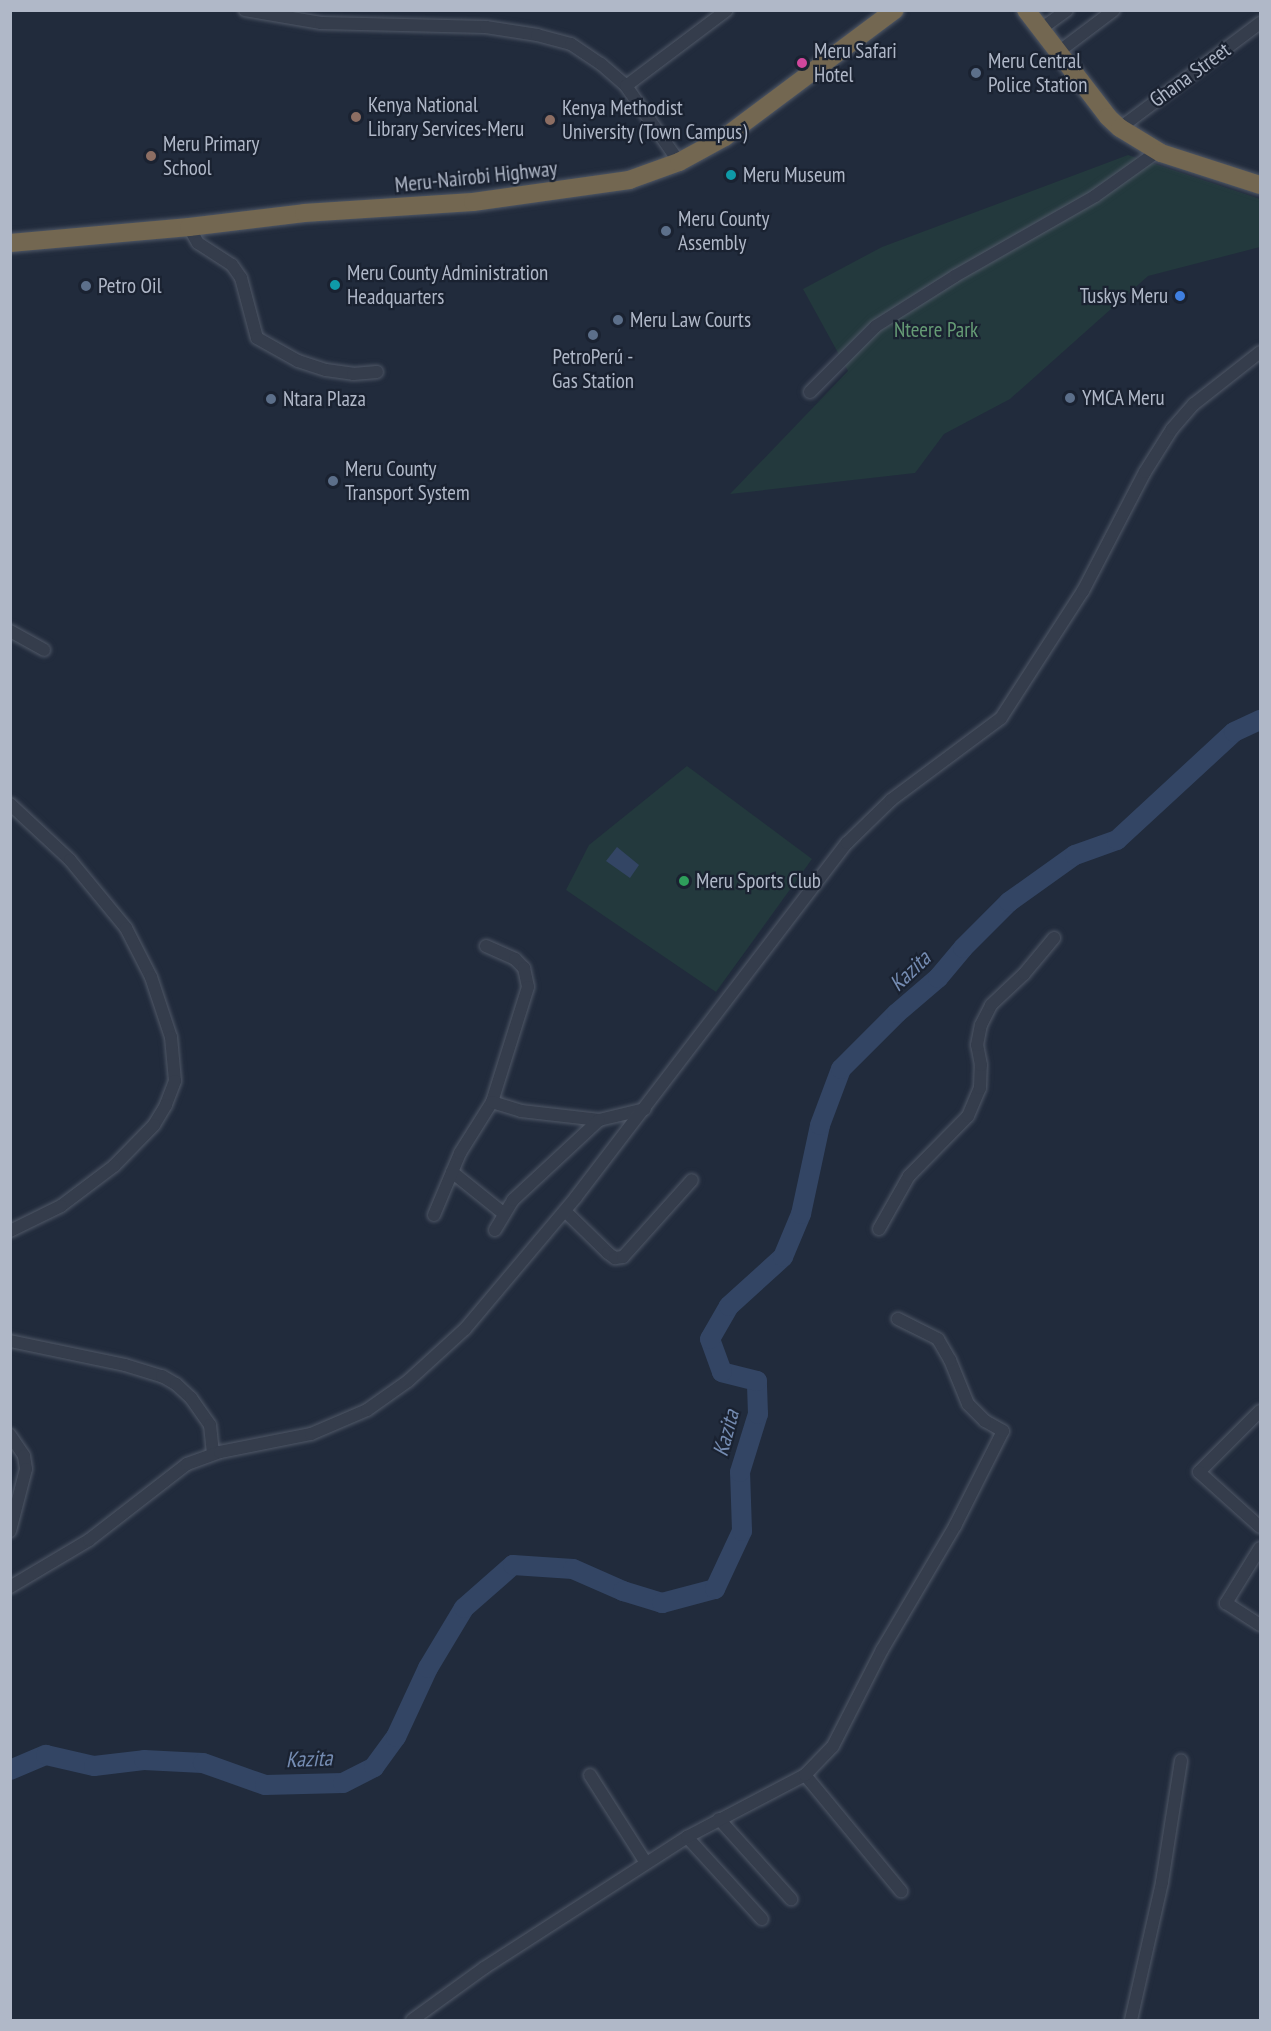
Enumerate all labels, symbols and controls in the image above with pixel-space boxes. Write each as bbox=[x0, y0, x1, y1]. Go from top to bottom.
street label: Ghana Street bbox=[1145, 37, 1235, 113]
place label: Meru Safari Hotel bbox=[814, 38, 897, 88]
place label: Meru Central Police Station bbox=[988, 48, 1087, 98]
marker: Meru Safari Hotel bbox=[795, 56, 809, 70]
marker: Meru Central Police Station bbox=[969, 66, 983, 80]
place label: Kenya National Library Services-Meru bbox=[368, 92, 525, 142]
place label: Kenya Methodist University (Town Campus) bbox=[562, 95, 748, 145]
marker: Kenya National Library Services-Meru bbox=[349, 110, 363, 124]
marker: Kenya Methodist University (Town Campus) bbox=[543, 113, 557, 127]
place label: Meru Primary School bbox=[163, 131, 259, 181]
marker: Meru Primary School bbox=[144, 149, 158, 163]
street label: Meru-Nairobi Highway bbox=[394, 156, 558, 198]
place label: Meru Museum bbox=[743, 162, 845, 188]
marker: Meru Museum bbox=[724, 168, 738, 182]
place label: Meru County Assembly bbox=[678, 206, 769, 256]
marker: Meru County Assembly bbox=[659, 224, 673, 238]
place label: Meru County Administration Headquarters bbox=[347, 260, 549, 310]
place label: Petro Oil bbox=[98, 273, 162, 299]
marker: Meru County Administration Headquarters bbox=[328, 278, 342, 292]
marker: Petro Oil bbox=[79, 279, 93, 293]
place label: Tuskys Meru bbox=[1080, 283, 1168, 309]
marker: Tuskys Meru bbox=[1173, 289, 1187, 303]
place label: Meru Law Courts bbox=[630, 307, 751, 333]
marker: Meru Law Courts bbox=[611, 313, 625, 327]
park label: Nteere Park bbox=[894, 317, 978, 343]
marker: PetroPerú - Gas Station bbox=[586, 328, 600, 342]
place label: PetroPerú - Gas Station bbox=[552, 344, 634, 394]
place label: YMCA Meru bbox=[1082, 385, 1165, 411]
place label: Ntara Plaza bbox=[283, 386, 366, 412]
marker: YMCA Meru bbox=[1063, 391, 1077, 405]
marker: Ntara Plaza bbox=[264, 392, 278, 406]
place label: Meru County Transport System bbox=[345, 456, 470, 506]
marker: Meru County Transport System bbox=[326, 474, 340, 488]
place label: Meru Sports Club bbox=[696, 868, 821, 894]
marker: Meru Sports Club bbox=[677, 874, 691, 888]
water label: Kazita bbox=[884, 945, 936, 997]
water label: Kazita bbox=[707, 1407, 745, 1459]
water label: Kazita bbox=[285, 1745, 333, 1773]

